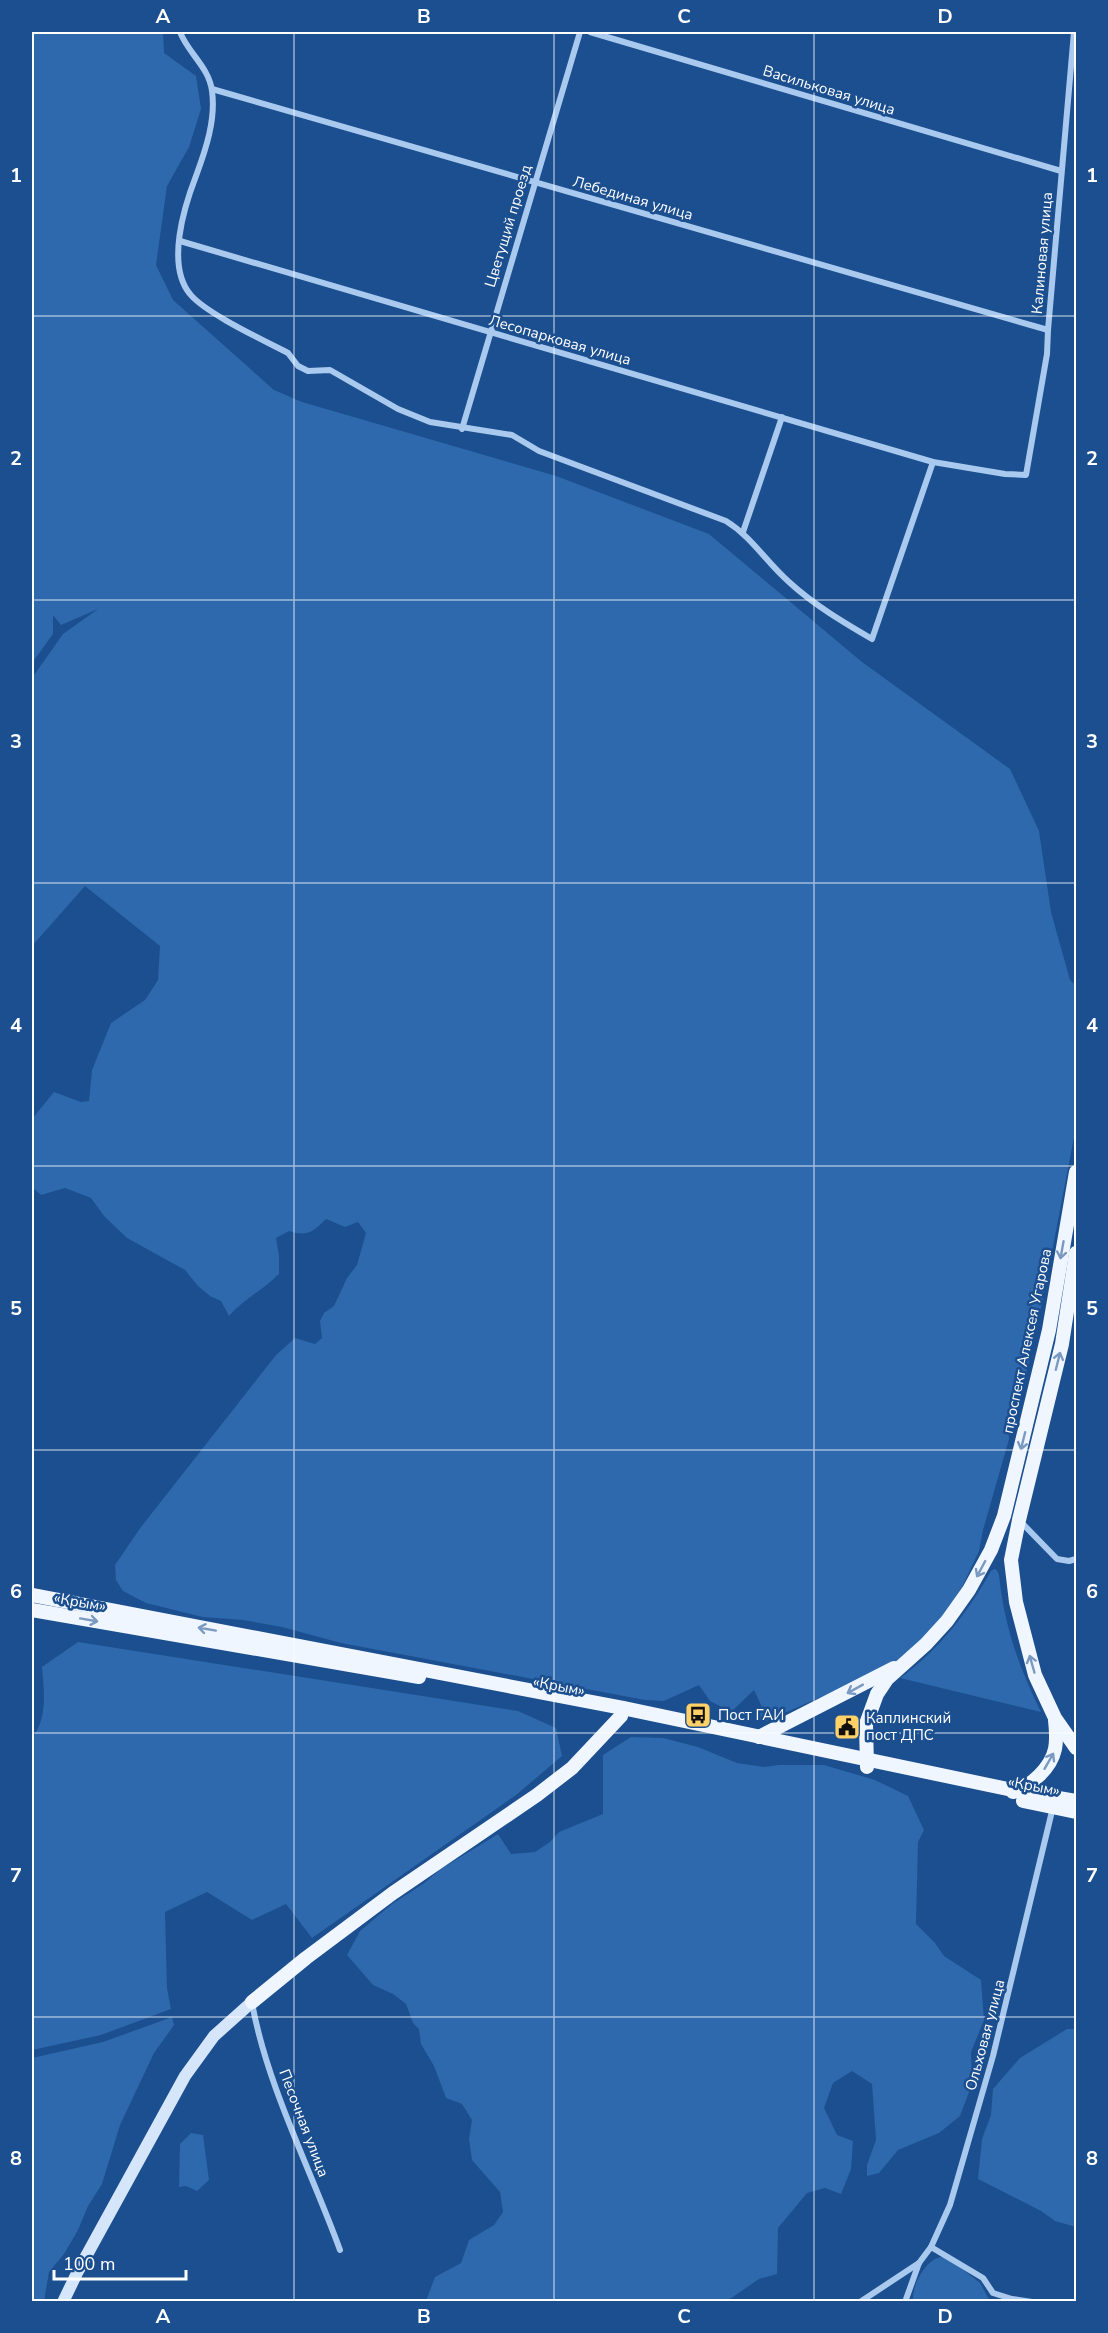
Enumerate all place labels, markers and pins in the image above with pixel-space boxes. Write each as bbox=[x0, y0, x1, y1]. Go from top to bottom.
bus stop icon: Пост ГАИ bbox=[683, 1700, 713, 1730]
place label: Пост ГАИ bbox=[718, 1705, 784, 1725]
place label: Каплинский пост ДПС bbox=[866, 1708, 951, 1745]
public building icon: Каплинский пост ДПС bbox=[832, 1712, 862, 1742]

